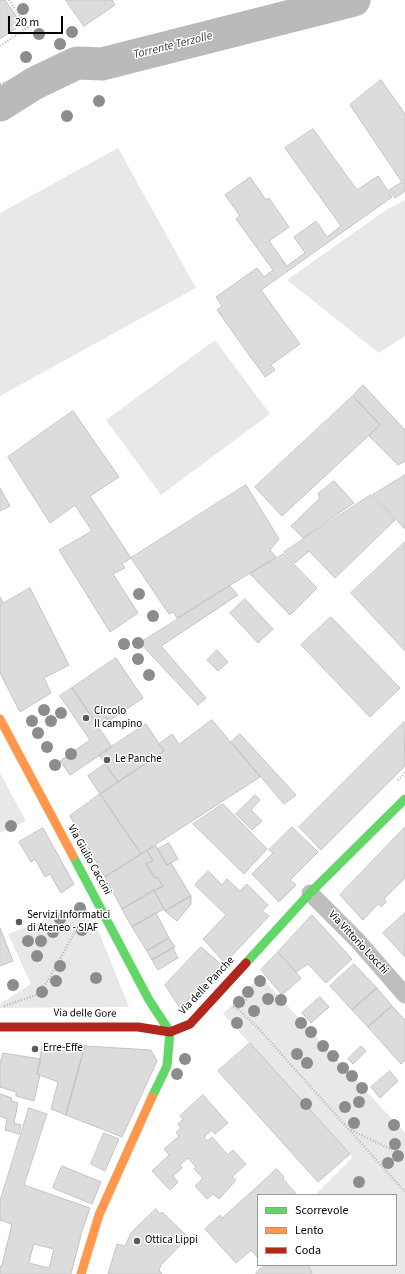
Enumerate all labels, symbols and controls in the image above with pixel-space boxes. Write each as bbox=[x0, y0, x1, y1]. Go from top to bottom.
scale bar bbox=[10, 8, 65, 34]
text: 20 m bbox=[15, 14, 39, 31]
water label: Torrente Terzolle bbox=[132, 29, 214, 63]
place label: Circolo Il campino bbox=[94, 705, 142, 731]
marker: Circolo Il campino bbox=[81, 713, 91, 723]
place label: Le Panche bbox=[115, 753, 162, 767]
marker: Le Panche bbox=[102, 755, 112, 765]
street label: Via Giulio Caccini bbox=[64, 823, 114, 897]
place label: Servizi Informatici di Ateneo - SIAF bbox=[27, 909, 110, 935]
street label: Via Vittorio Locchi bbox=[325, 909, 391, 977]
marker: Servizi Informatici di Ateneo - SIAF bbox=[14, 917, 24, 927]
street label: Via delle Panche bbox=[177, 954, 237, 1018]
street label: Via delle Gore bbox=[53, 1007, 117, 1021]
place label: Erre-Effe bbox=[43, 1042, 83, 1056]
marker: Erre-Effe bbox=[30, 1044, 40, 1054]
legend bbox=[257, 1194, 397, 1266]
text: Scorrevole bbox=[295, 1202, 348, 1219]
text: Lento bbox=[295, 1222, 324, 1239]
place label: Ottica Lippi bbox=[145, 1234, 198, 1248]
marker: Ottica Lippi bbox=[132, 1236, 142, 1246]
text: Coda bbox=[295, 1242, 321, 1259]

